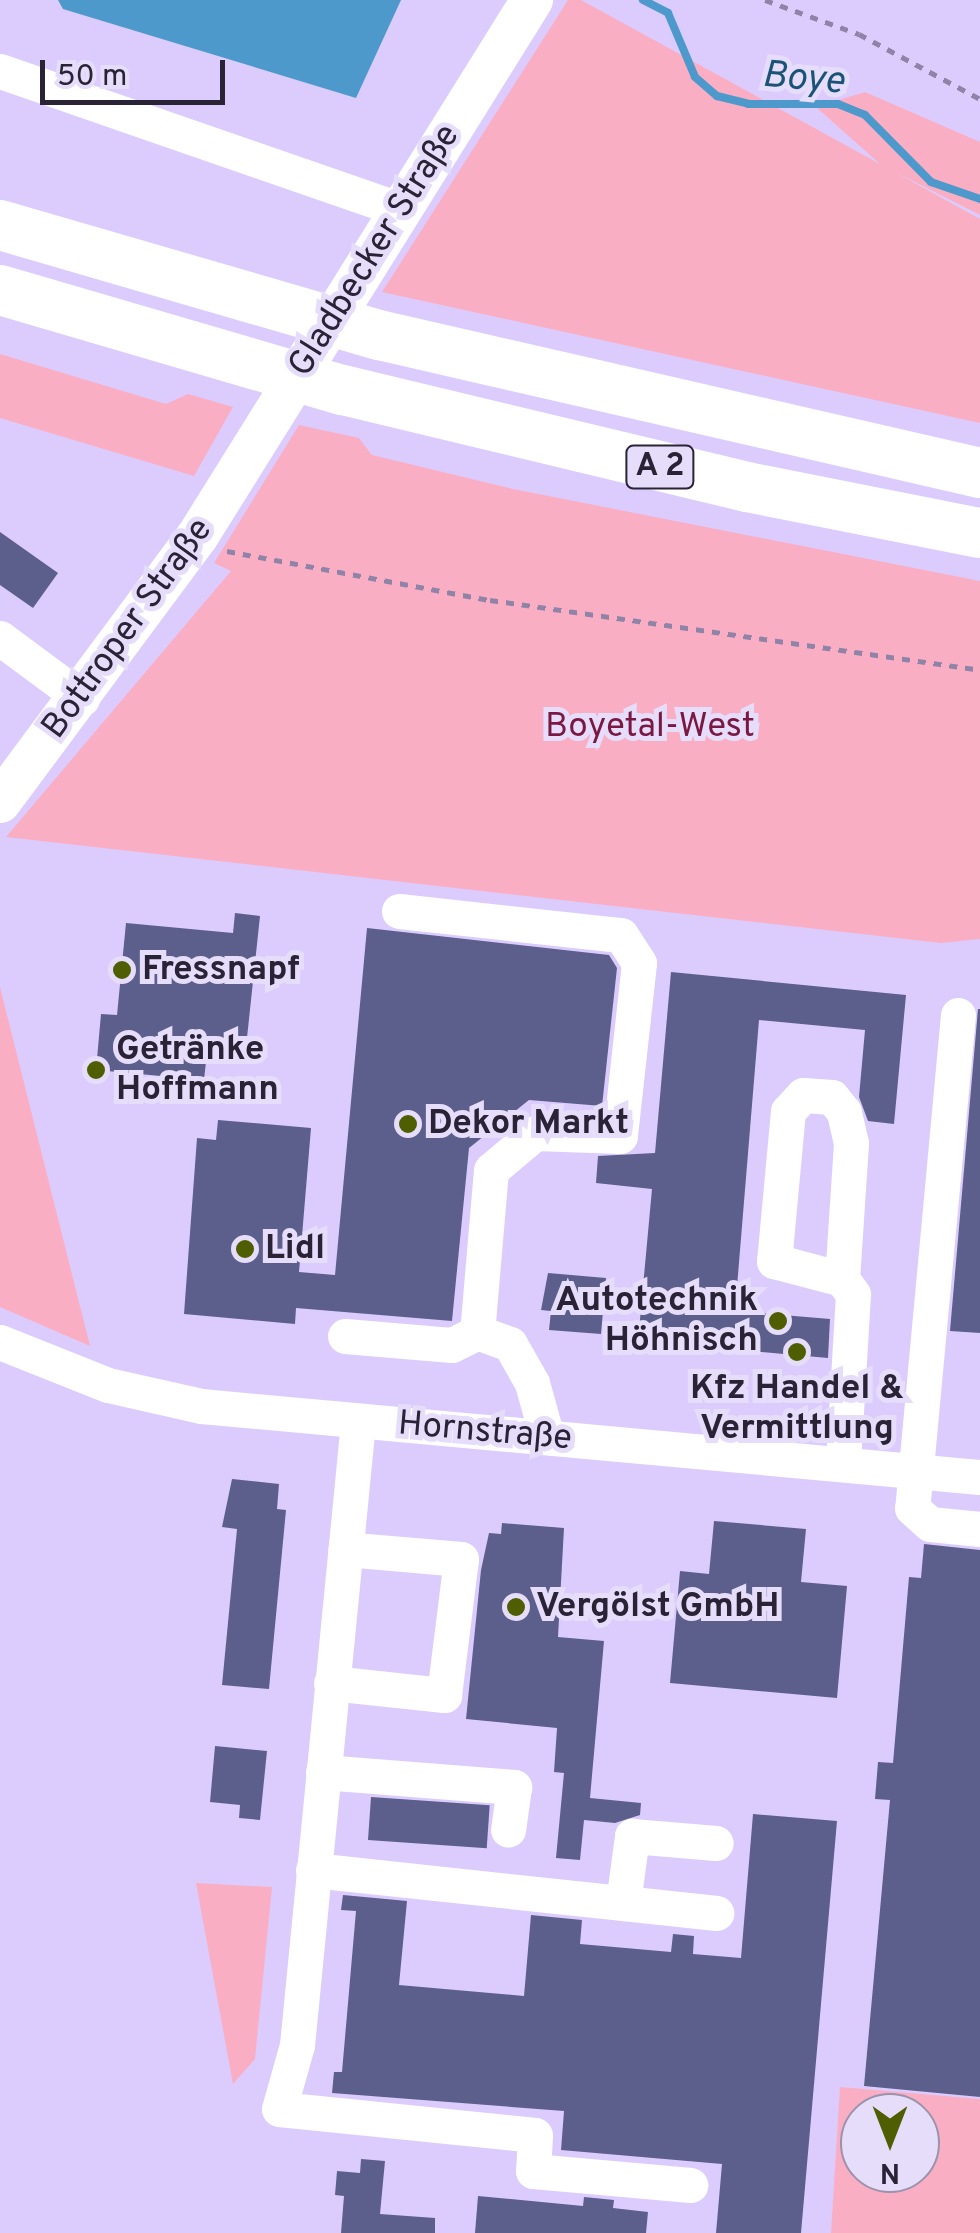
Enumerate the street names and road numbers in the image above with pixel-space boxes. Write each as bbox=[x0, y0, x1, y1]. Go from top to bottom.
street label: Gladbecker Straße bbox=[280, 117, 470, 385]
road number: A 2 bbox=[622, 440, 698, 494]
street label: Bottroper Straße bbox=[34, 511, 222, 747]
street label: Hornstraße bbox=[396, 1403, 574, 1461]

